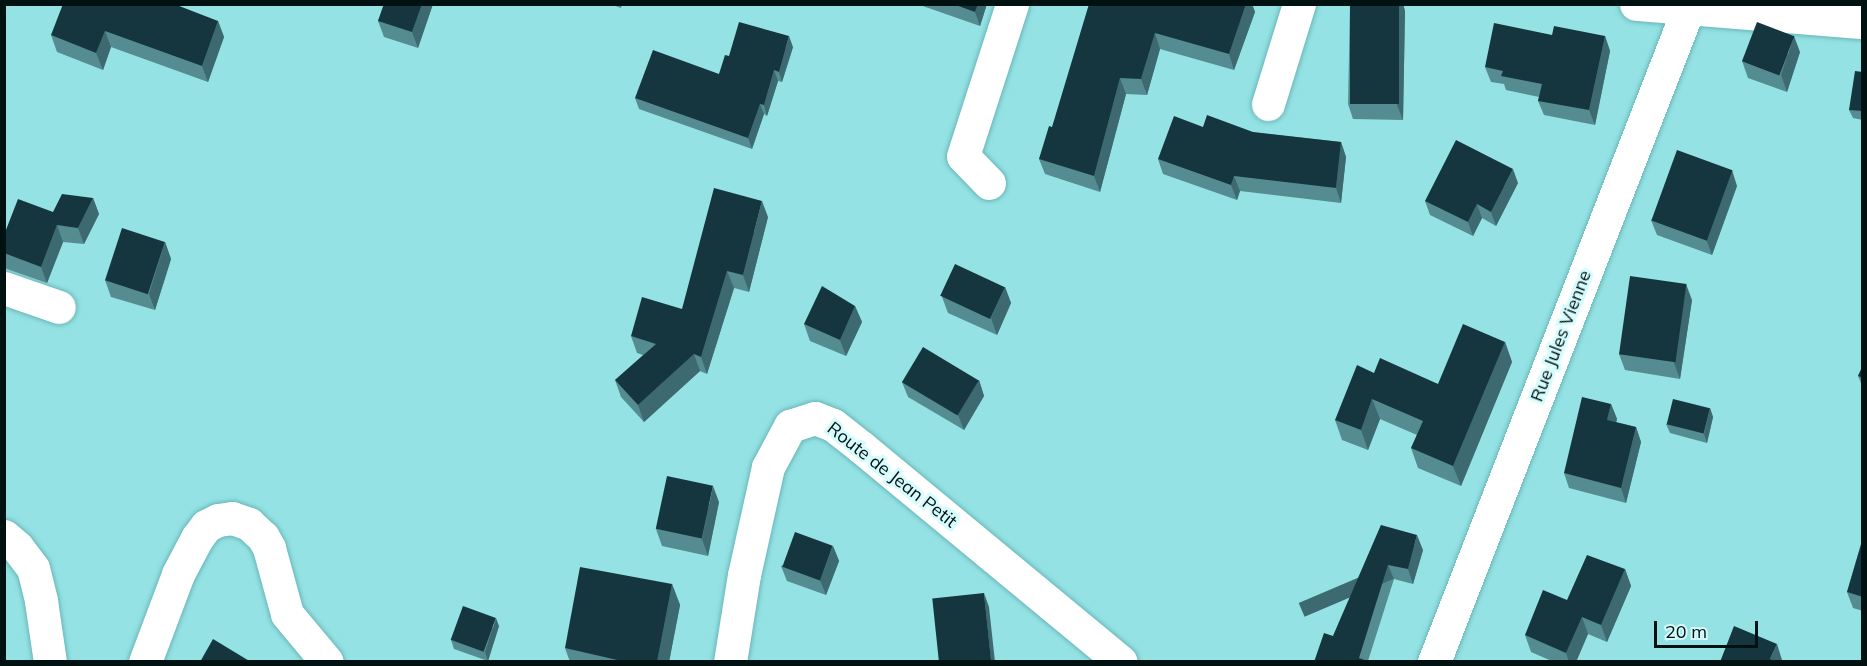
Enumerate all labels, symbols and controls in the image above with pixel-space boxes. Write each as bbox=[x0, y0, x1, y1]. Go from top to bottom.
street label: Rue Jules Vienne bbox=[1526, 267, 1596, 405]
street label: Route de Jean Petit bbox=[823, 418, 961, 532]
scale bar bbox=[1657, 609, 1760, 647]
text: 20 m bbox=[1665, 620, 1707, 643]

